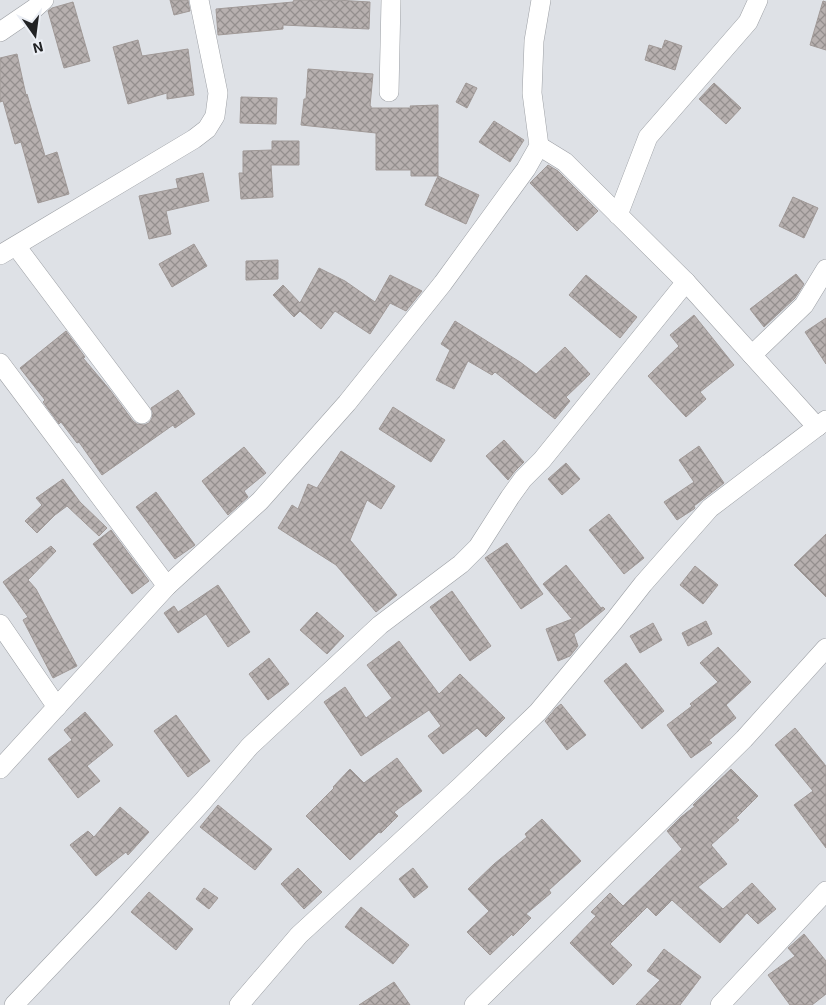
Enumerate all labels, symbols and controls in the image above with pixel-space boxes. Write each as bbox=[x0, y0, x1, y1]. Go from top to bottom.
north arrow bbox=[10, 10, 60, 60]
text: N bbox=[31, 39, 45, 58]

